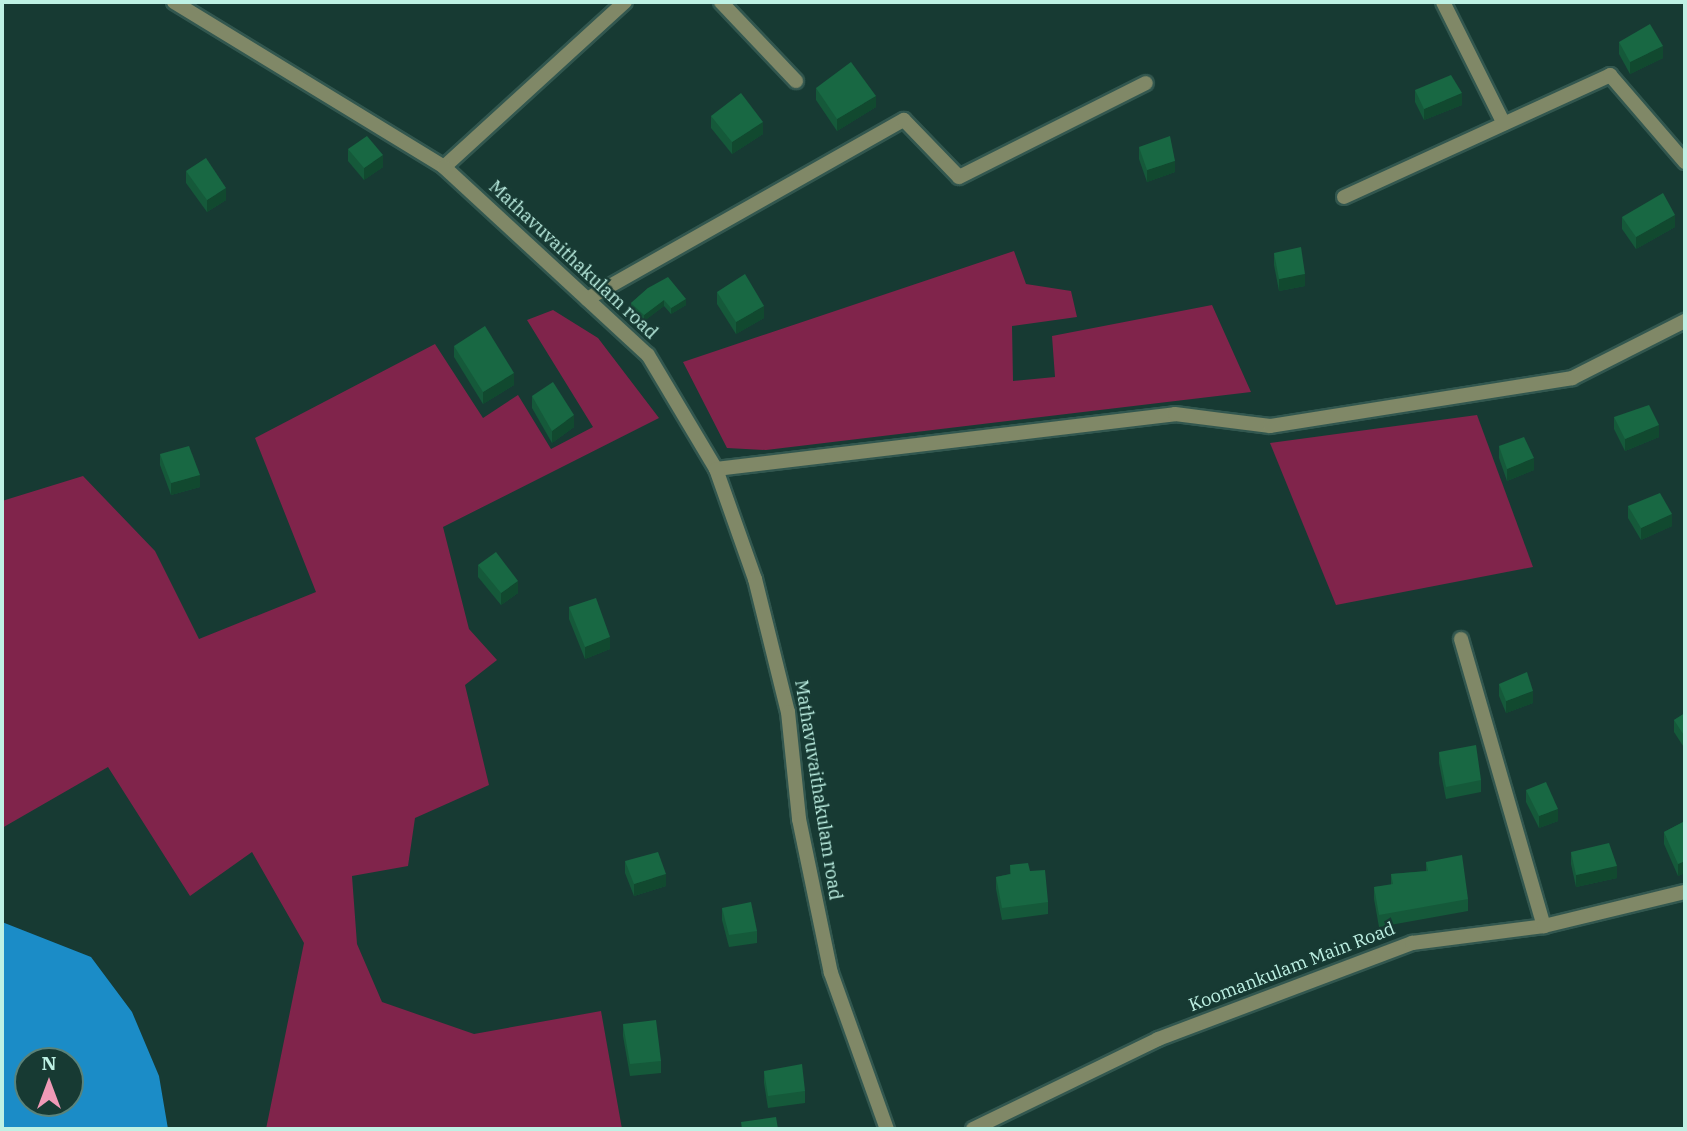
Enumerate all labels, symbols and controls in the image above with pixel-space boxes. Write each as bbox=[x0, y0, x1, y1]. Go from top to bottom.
street label: Mathavuvaithakulam road bbox=[484, 176, 662, 344]
street label: Mathavuvaithakulam road bbox=[790, 678, 846, 902]
street label: Koomankulam Main Road bbox=[1186, 918, 1398, 1016]
north arrow bbox=[14, 1047, 84, 1117]
text: N bbox=[41, 1051, 57, 1075]

